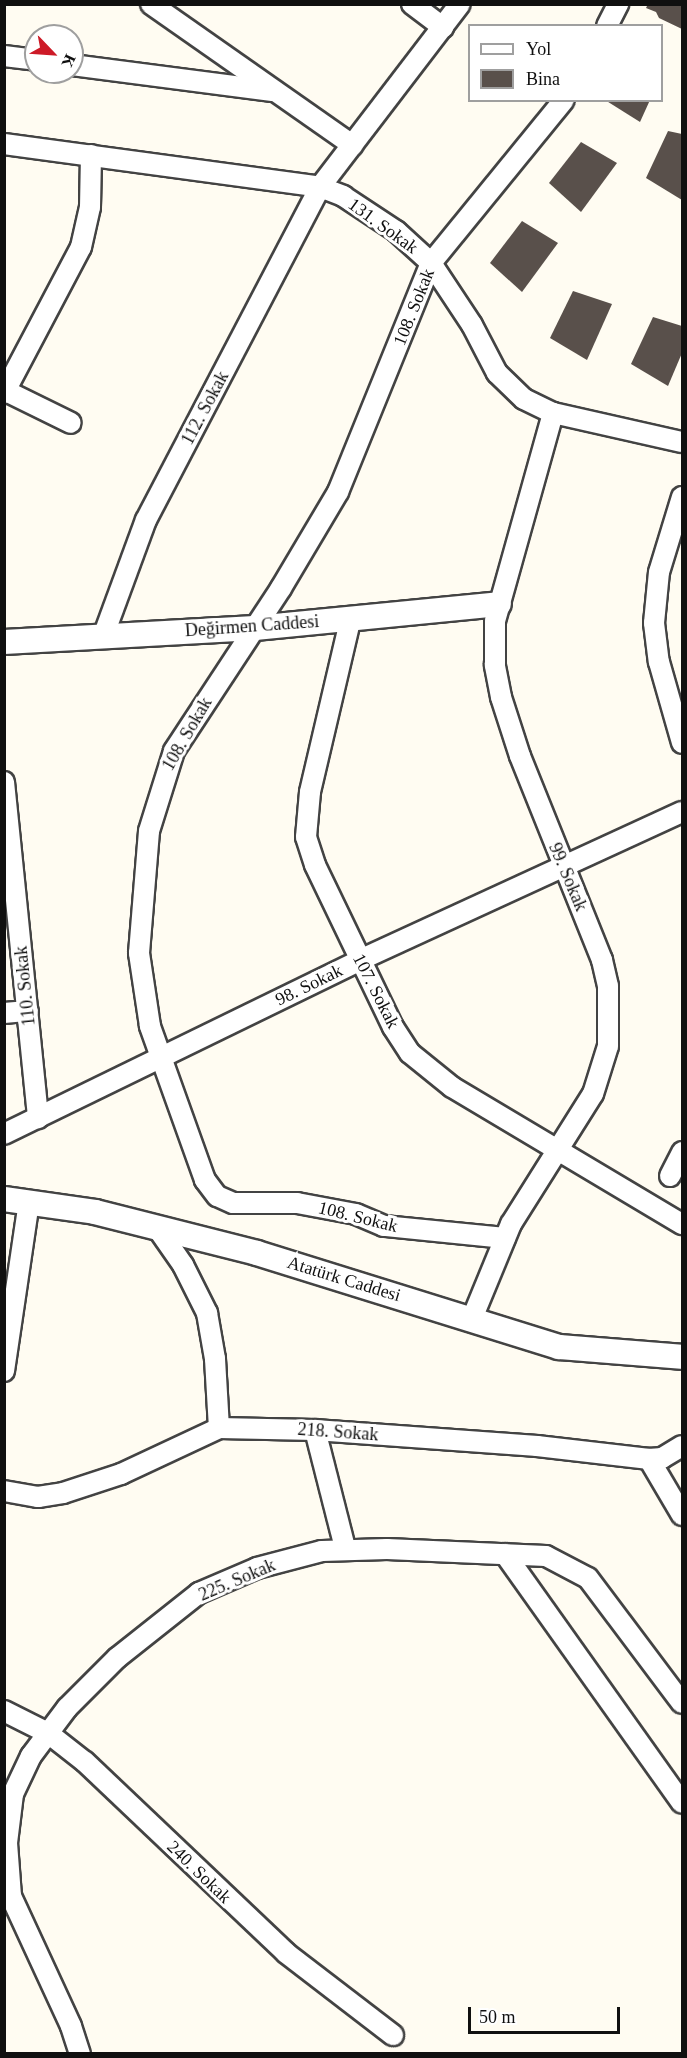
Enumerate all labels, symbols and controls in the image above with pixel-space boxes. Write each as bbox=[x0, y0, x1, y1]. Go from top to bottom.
north arrow bbox=[24, 24, 84, 84]
legend bbox=[468, 24, 663, 102]
text: Yol bbox=[526, 39, 551, 59]
text: K bbox=[59, 52, 79, 70]
text: Bina bbox=[526, 69, 560, 89]
street label: 131. Sokak bbox=[344, 193, 422, 259]
street label: 108. Sokak bbox=[389, 265, 439, 349]
street label: 112. Sokak bbox=[177, 367, 233, 449]
street label: Değirmen Caddesi bbox=[184, 611, 320, 641]
street label: 108. Sokak bbox=[157, 694, 217, 774]
street label: 99. Sokak bbox=[544, 840, 592, 914]
street label: 110. Sokak bbox=[10, 945, 40, 1027]
street label: 107. Sokak bbox=[348, 950, 404, 1032]
street label: 98. Sokak bbox=[272, 960, 346, 1010]
street label: 108. Sokak bbox=[316, 1197, 400, 1237]
street label: Atatürk Caddesi bbox=[285, 1251, 403, 1307]
street label: 218. Sokak bbox=[297, 1418, 379, 1446]
street label: 225. Sokak bbox=[195, 1554, 279, 1606]
street label: 240. Sokak bbox=[162, 1836, 236, 1908]
scale bar bbox=[471, 1995, 622, 2033]
text: 50 m bbox=[479, 2007, 516, 2027]

